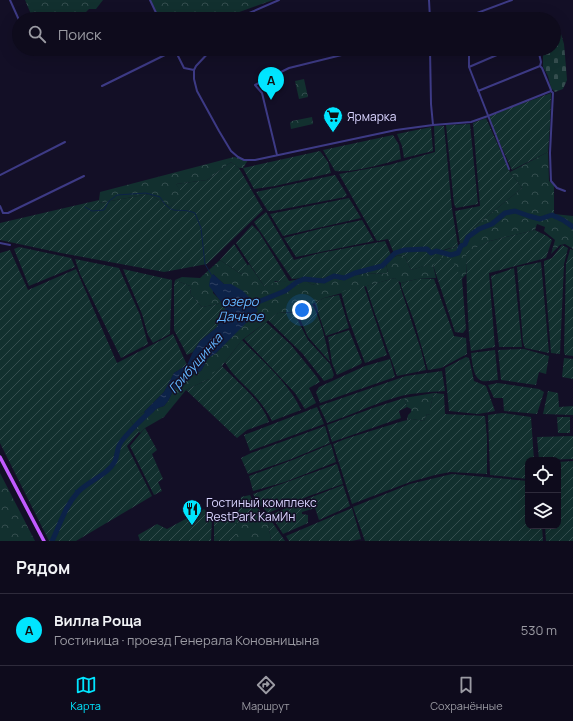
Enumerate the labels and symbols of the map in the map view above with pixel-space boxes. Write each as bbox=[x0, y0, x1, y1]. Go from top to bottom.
pin: A bbox=[258, 67, 284, 100]
supermarket icon: Ярмарка bbox=[322, 105, 344, 133]
place label: Ярмарка bbox=[347, 108, 396, 125]
water label: озеро Дачное bbox=[217, 292, 265, 325]
your location bbox=[292, 300, 312, 320]
water label: Грибущинка bbox=[164, 328, 227, 397]
place label: Гостиный комплекс RestPark КамИн bbox=[206, 494, 317, 525]
restaurant icon: Гостиный комплекс RestPark КамИн bbox=[181, 498, 203, 526]

